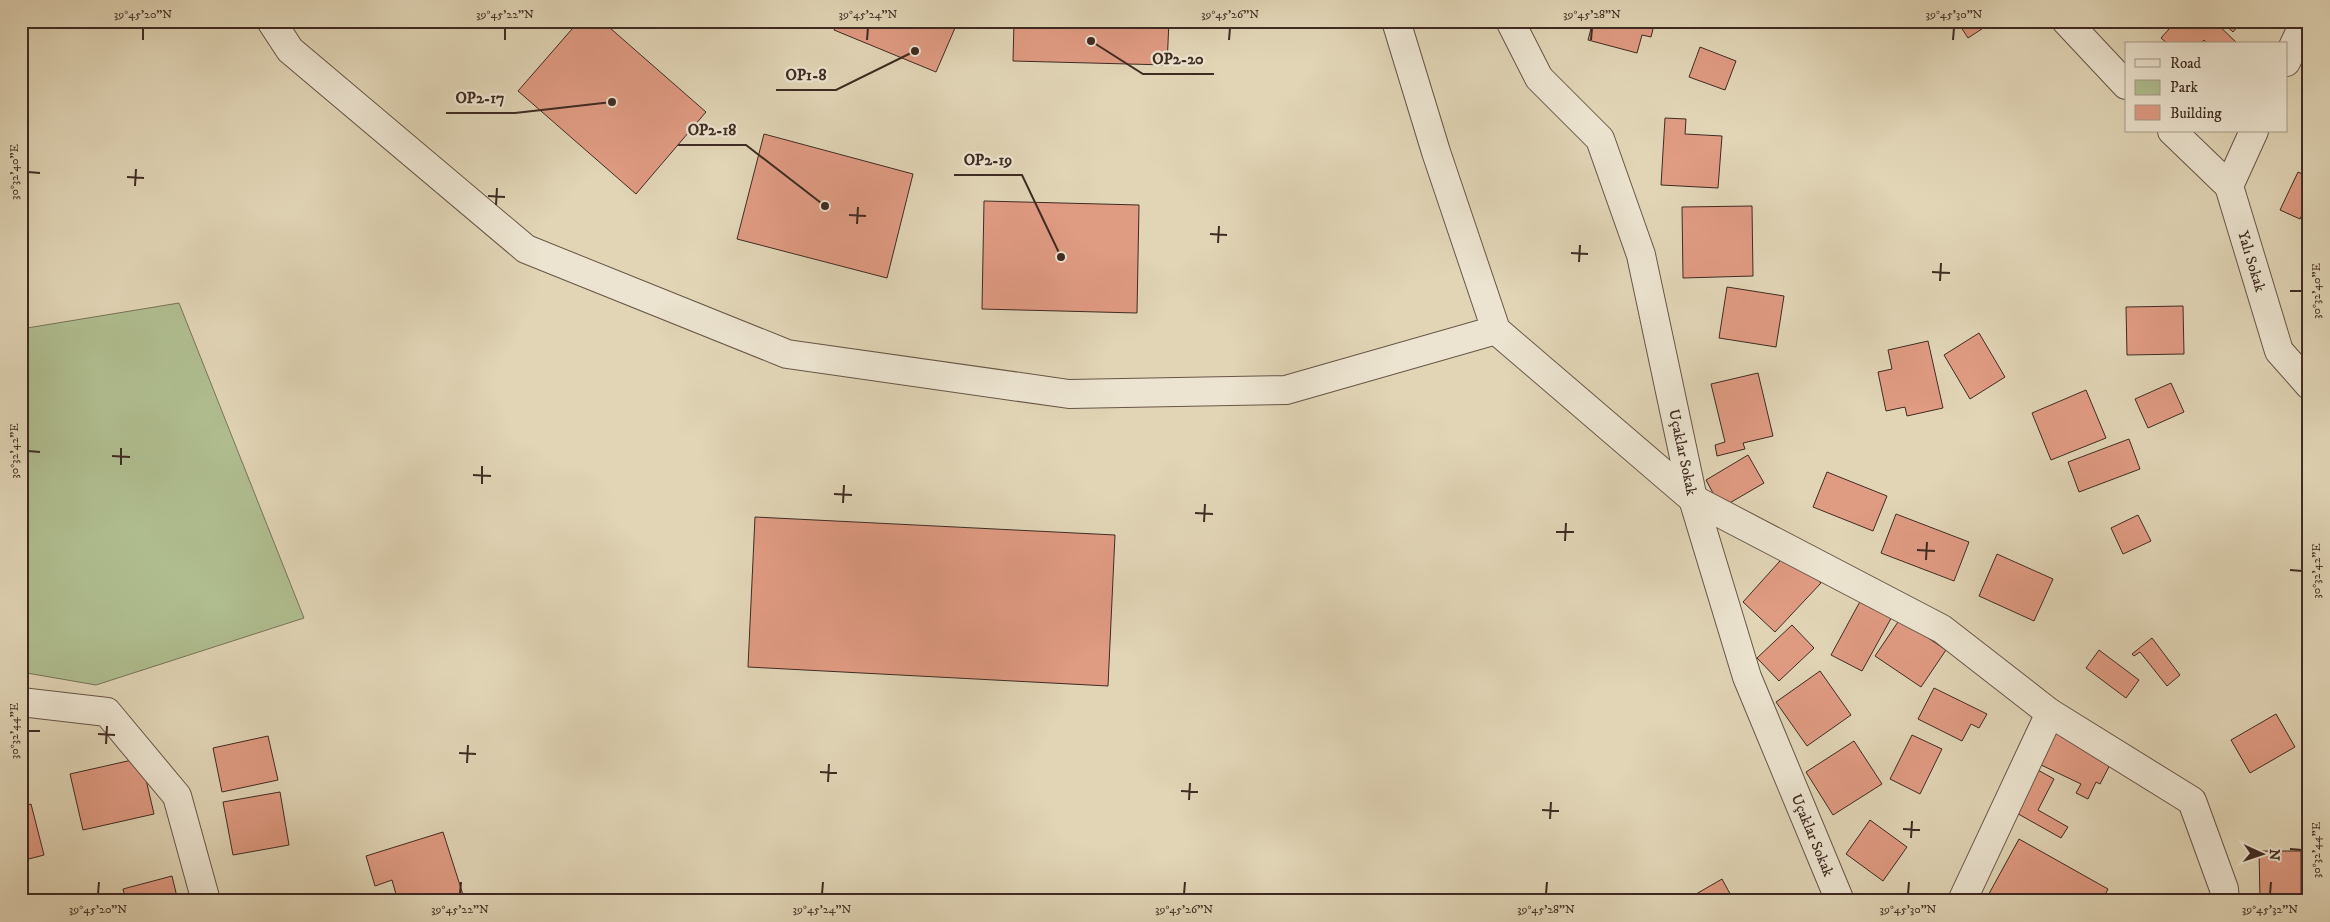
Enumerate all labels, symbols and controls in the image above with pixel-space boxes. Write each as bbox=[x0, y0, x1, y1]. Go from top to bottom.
text: 39°45'20"N bbox=[114, 7, 172, 22]
text: 39°45'22"N bbox=[476, 7, 534, 22]
text: 39°45'24"N bbox=[839, 7, 898, 22]
text: 39°45'26"N bbox=[1201, 7, 1259, 22]
text: 39°45'28"N bbox=[1563, 7, 1621, 22]
text: 39°45'30"N bbox=[1926, 7, 1983, 22]
legend bbox=[2125, 42, 2288, 132]
callout: OP2-20 bbox=[1143, 43, 1214, 74]
text: OP2-20 bbox=[1152, 49, 1204, 69]
text: Road bbox=[2170, 54, 2202, 73]
callout: OP1-8 bbox=[776, 59, 836, 90]
text: OP1-8 bbox=[786, 65, 826, 85]
text: Park bbox=[2170, 78, 2199, 97]
callout: OP2-17 bbox=[446, 82, 515, 113]
text: OP2-17 bbox=[455, 88, 505, 108]
text: Building bbox=[2170, 104, 2222, 123]
callout: OP2-18 bbox=[678, 114, 746, 145]
text: OP2-18 bbox=[688, 120, 736, 140]
text: 30°32'40"E bbox=[7, 143, 22, 200]
callout: OP2-19 bbox=[954, 144, 1022, 175]
text: OP2-19 bbox=[964, 150, 1012, 170]
street label: Yalı Sokak bbox=[2234, 228, 2270, 295]
text: 30°32'40"E bbox=[2309, 262, 2324, 319]
street label: Uçaklar Sokak bbox=[1665, 407, 1702, 498]
text: 30°32'42"E bbox=[7, 423, 22, 479]
text: 30°32'42"E bbox=[2309, 543, 2324, 599]
text: 30°32'44"E bbox=[7, 702, 22, 759]
street label: Uçaklar Sokak bbox=[1787, 791, 1839, 880]
text: 30°32'44"E bbox=[2309, 821, 2324, 878]
north arrow bbox=[2238, 830, 2288, 880]
text: N bbox=[2265, 848, 2283, 861]
text: 39°45'20"N bbox=[69, 902, 127, 917]
text: 39°45'22"N bbox=[431, 902, 489, 917]
text: 39°45'24"N bbox=[793, 902, 852, 917]
text: 39°45'26"N bbox=[1155, 902, 1213, 917]
text: 39°45'28"N bbox=[1517, 902, 1575, 917]
text: 39°45'30"N bbox=[1880, 902, 1937, 917]
text: 39°45'32"N bbox=[2242, 902, 2298, 917]

